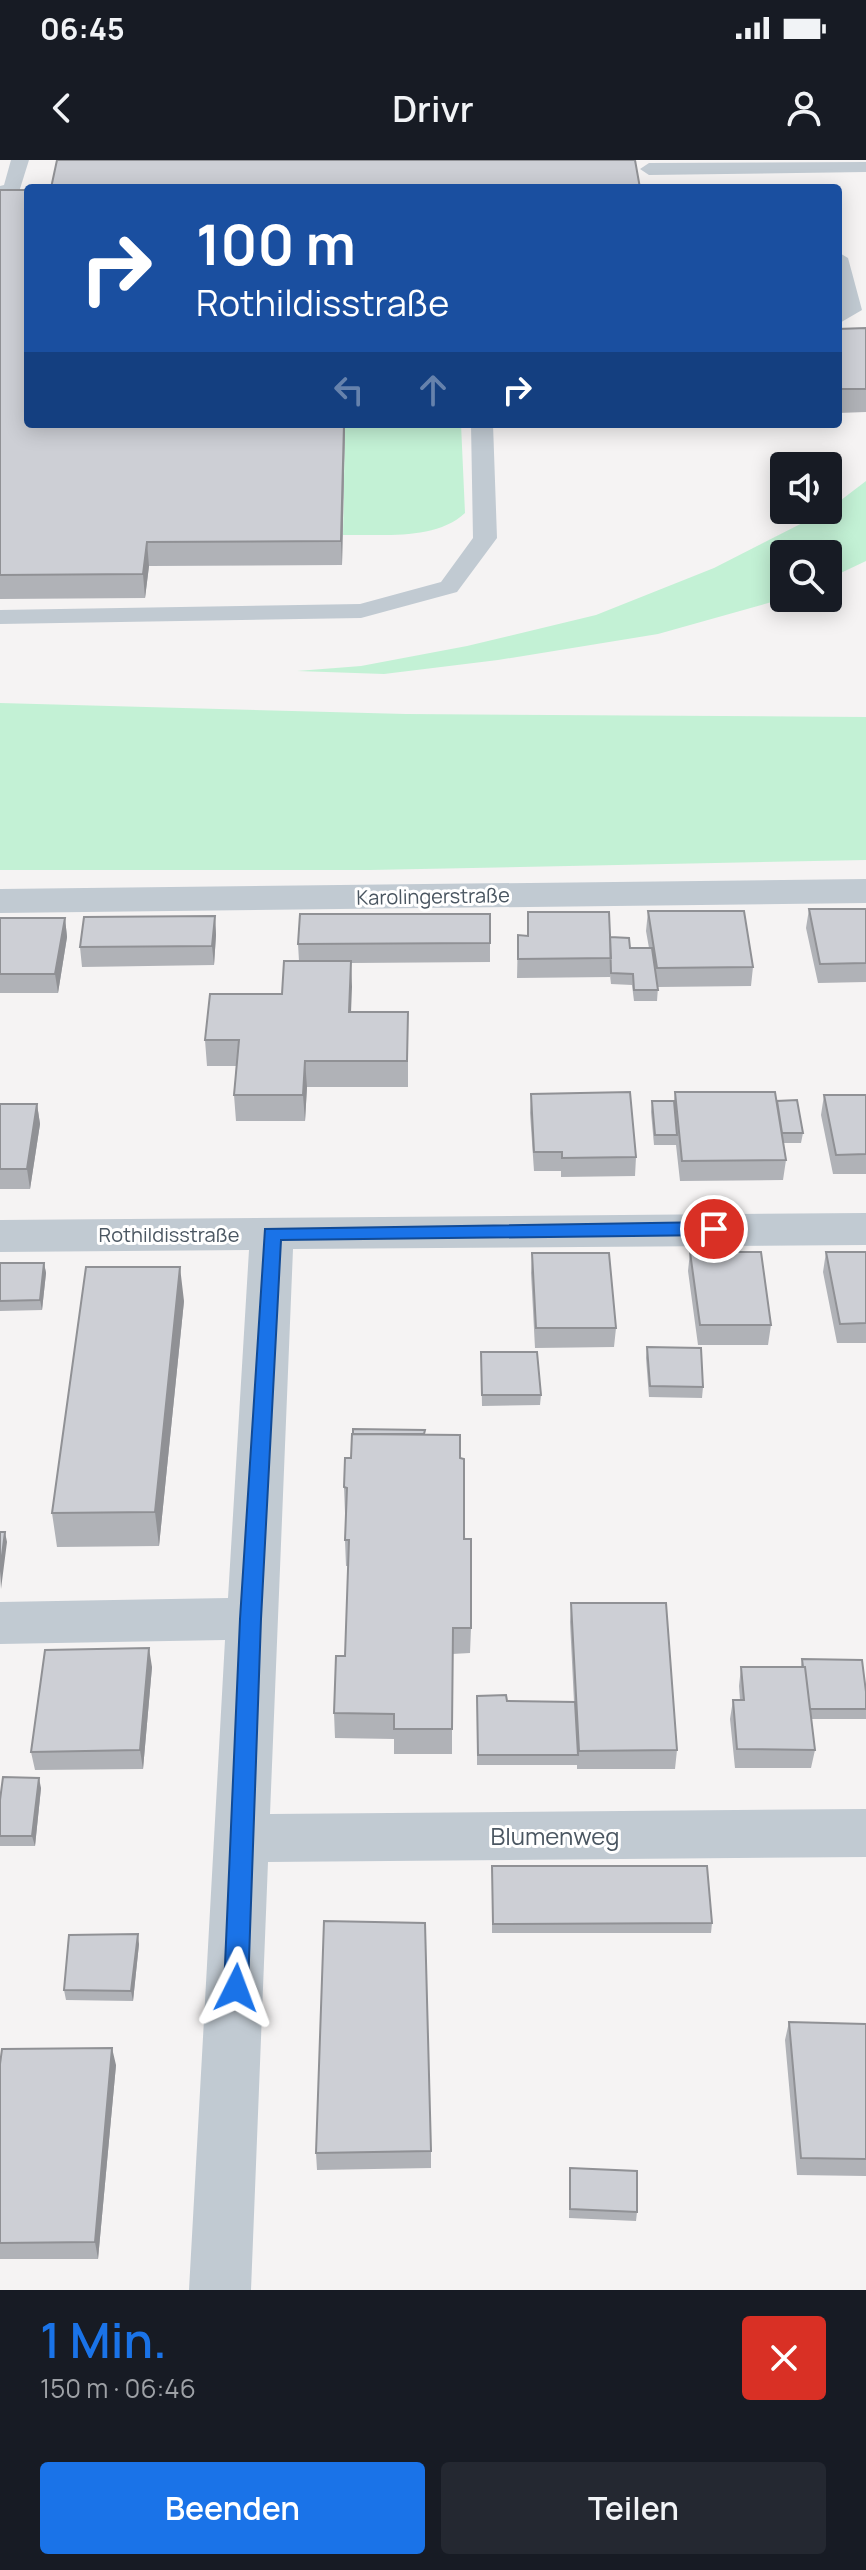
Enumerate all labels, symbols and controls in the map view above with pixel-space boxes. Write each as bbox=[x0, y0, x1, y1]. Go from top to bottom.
text: 06:45 bbox=[40, 8, 125, 49]
text: Drivr bbox=[392, 84, 474, 133]
icon: back bbox=[40, 86, 84, 130]
icon: person bbox=[782, 86, 826, 130]
text: 100 m bbox=[196, 205, 356, 282]
icon: right bbox=[64, 216, 168, 320]
text: Rothildisstraße bbox=[196, 278, 449, 327]
icon: left bbox=[327, 368, 371, 412]
icon: ahead bbox=[411, 368, 455, 412]
icon: right bbox=[495, 368, 539, 412]
map controls bbox=[770, 452, 842, 612]
button: sound bbox=[770, 452, 842, 524]
button: search bbox=[770, 540, 842, 612]
street label: Karolingerstraße bbox=[356, 881, 510, 911]
pin bbox=[680, 1195, 748, 1263]
icon: arrive bbox=[692, 1207, 736, 1251]
street label: Rothildisstraße bbox=[99, 1221, 239, 1248]
street label: Blumenweg bbox=[491, 1819, 619, 1852]
position arrow bbox=[194, 1946, 278, 2030]
text: 1 Min. bbox=[40, 2307, 167, 2372]
button: close bbox=[742, 2316, 826, 2400]
text: 150 m · 06:46 bbox=[40, 2370, 196, 2406]
button: Beenden bbox=[40, 2462, 425, 2554]
button: Teilen bbox=[441, 2462, 826, 2554]

